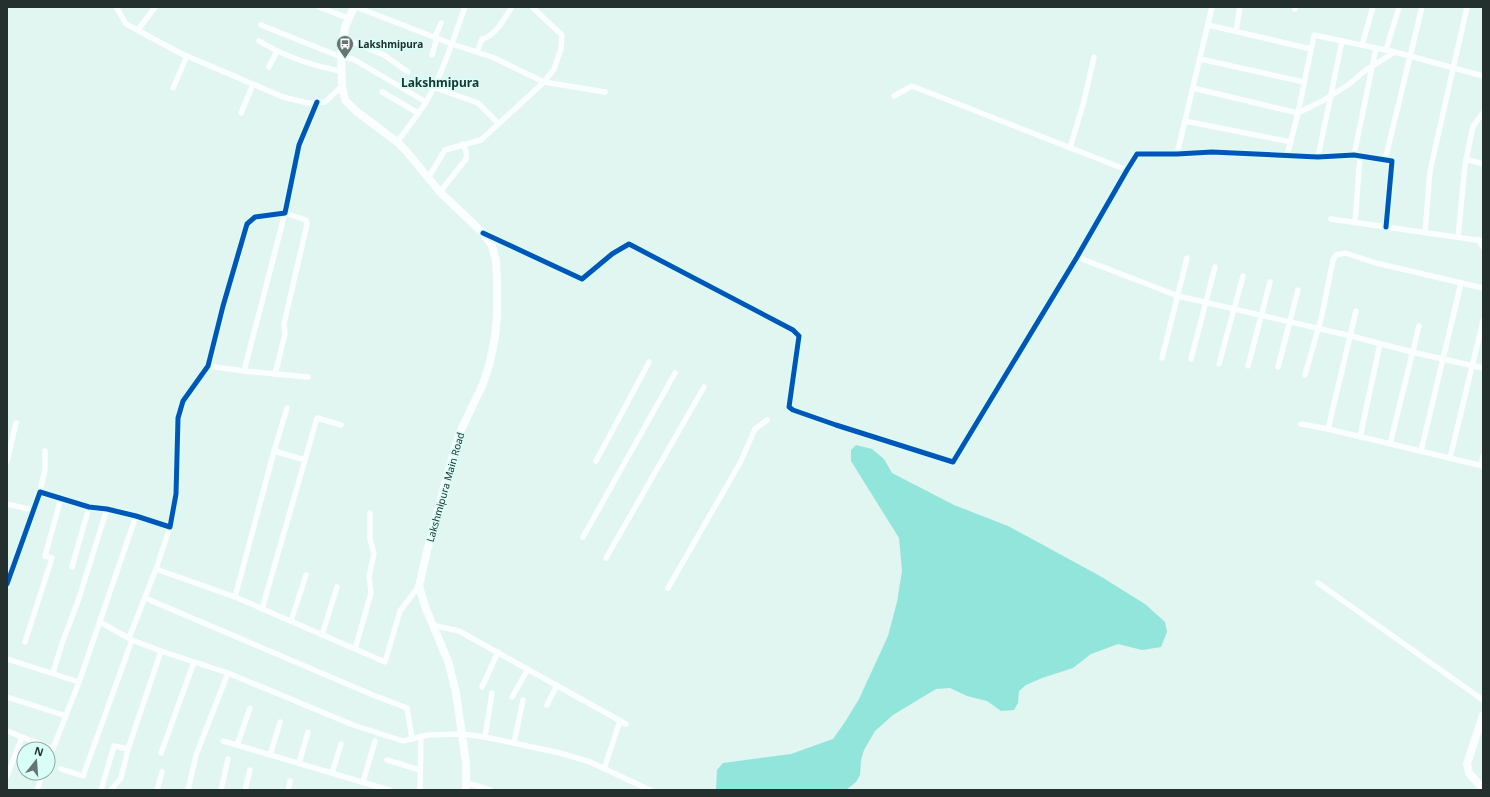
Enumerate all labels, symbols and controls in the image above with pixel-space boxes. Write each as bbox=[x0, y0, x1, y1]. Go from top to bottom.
bus stop icon: Lakshmipura bbox=[335, 34, 355, 59]
place label: Lakshmipura bbox=[358, 37, 423, 51]
district label: Lakshmipura bbox=[401, 74, 479, 91]
street label: Lakshmipura Main Road bbox=[423, 430, 467, 544]
north arrow bbox=[16, 741, 56, 781]
text: N bbox=[33, 742, 46, 759]

